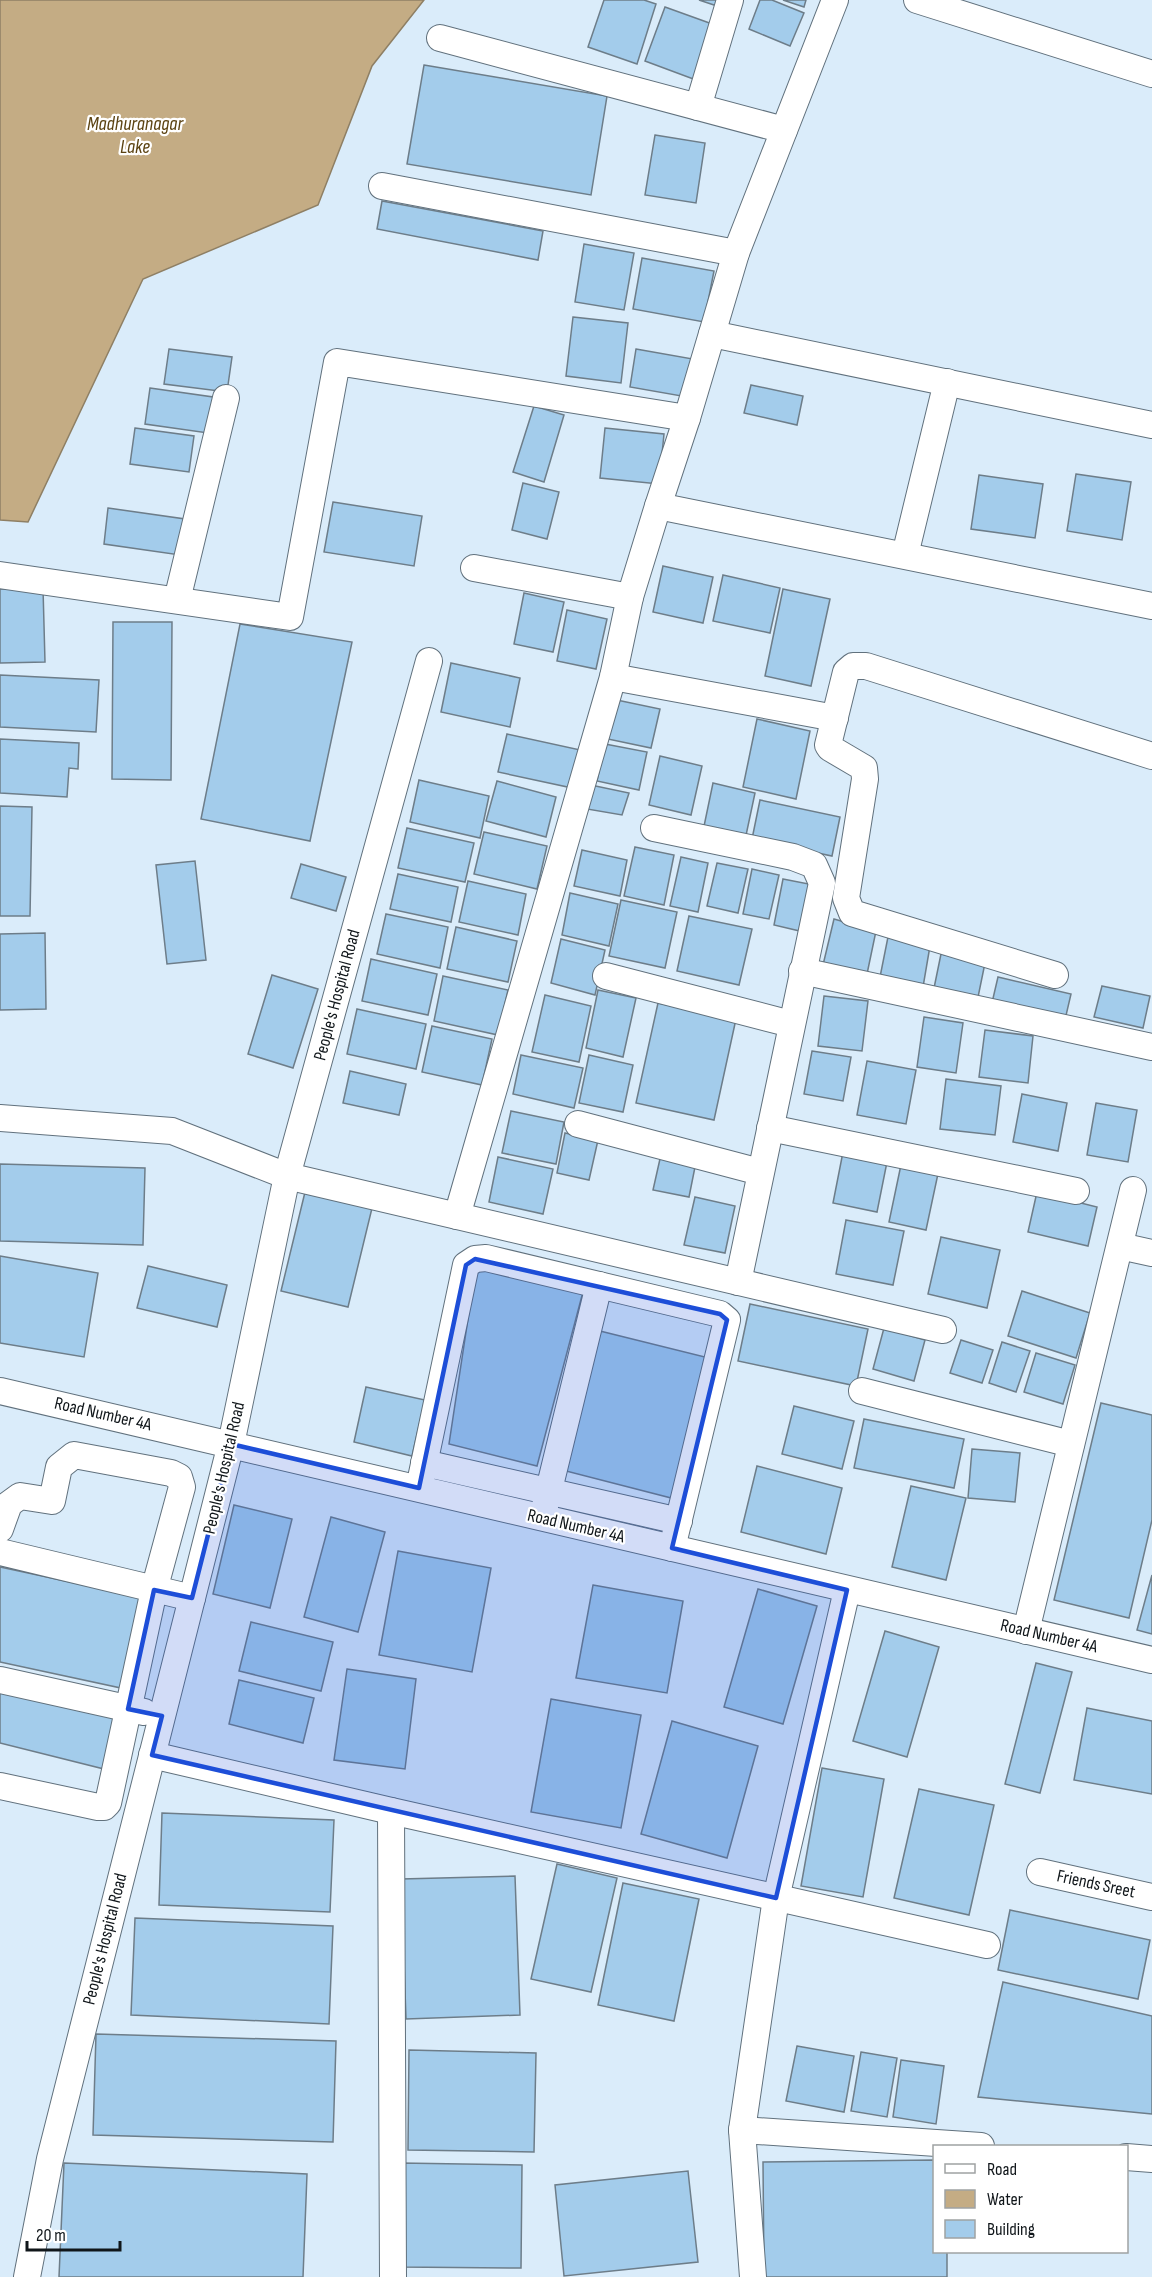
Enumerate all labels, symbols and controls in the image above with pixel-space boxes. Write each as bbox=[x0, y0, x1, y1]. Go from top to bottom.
water label: Madhuranagar Lake bbox=[87, 112, 184, 159]
street label: People's Hospital Road bbox=[309, 927, 365, 1063]
street label: Road Number 4A bbox=[52, 1393, 154, 1435]
street label: People's Hospital Road bbox=[199, 1400, 249, 1536]
street label: Road Number 4A bbox=[525, 1505, 627, 1547]
street label: Road Number 4A bbox=[998, 1615, 1100, 1657]
street label: Friends Sreet bbox=[1055, 1865, 1138, 1903]
street label: People's Hospital Road bbox=[78, 1871, 132, 2007]
legend bbox=[933, 2145, 1128, 2253]
text: Road bbox=[987, 2159, 1017, 2180]
text: Water bbox=[987, 2189, 1023, 2210]
scale bar bbox=[27, 2214, 120, 2252]
text: Building bbox=[987, 2219, 1035, 2240]
text: 20 m bbox=[36, 2225, 66, 2246]

